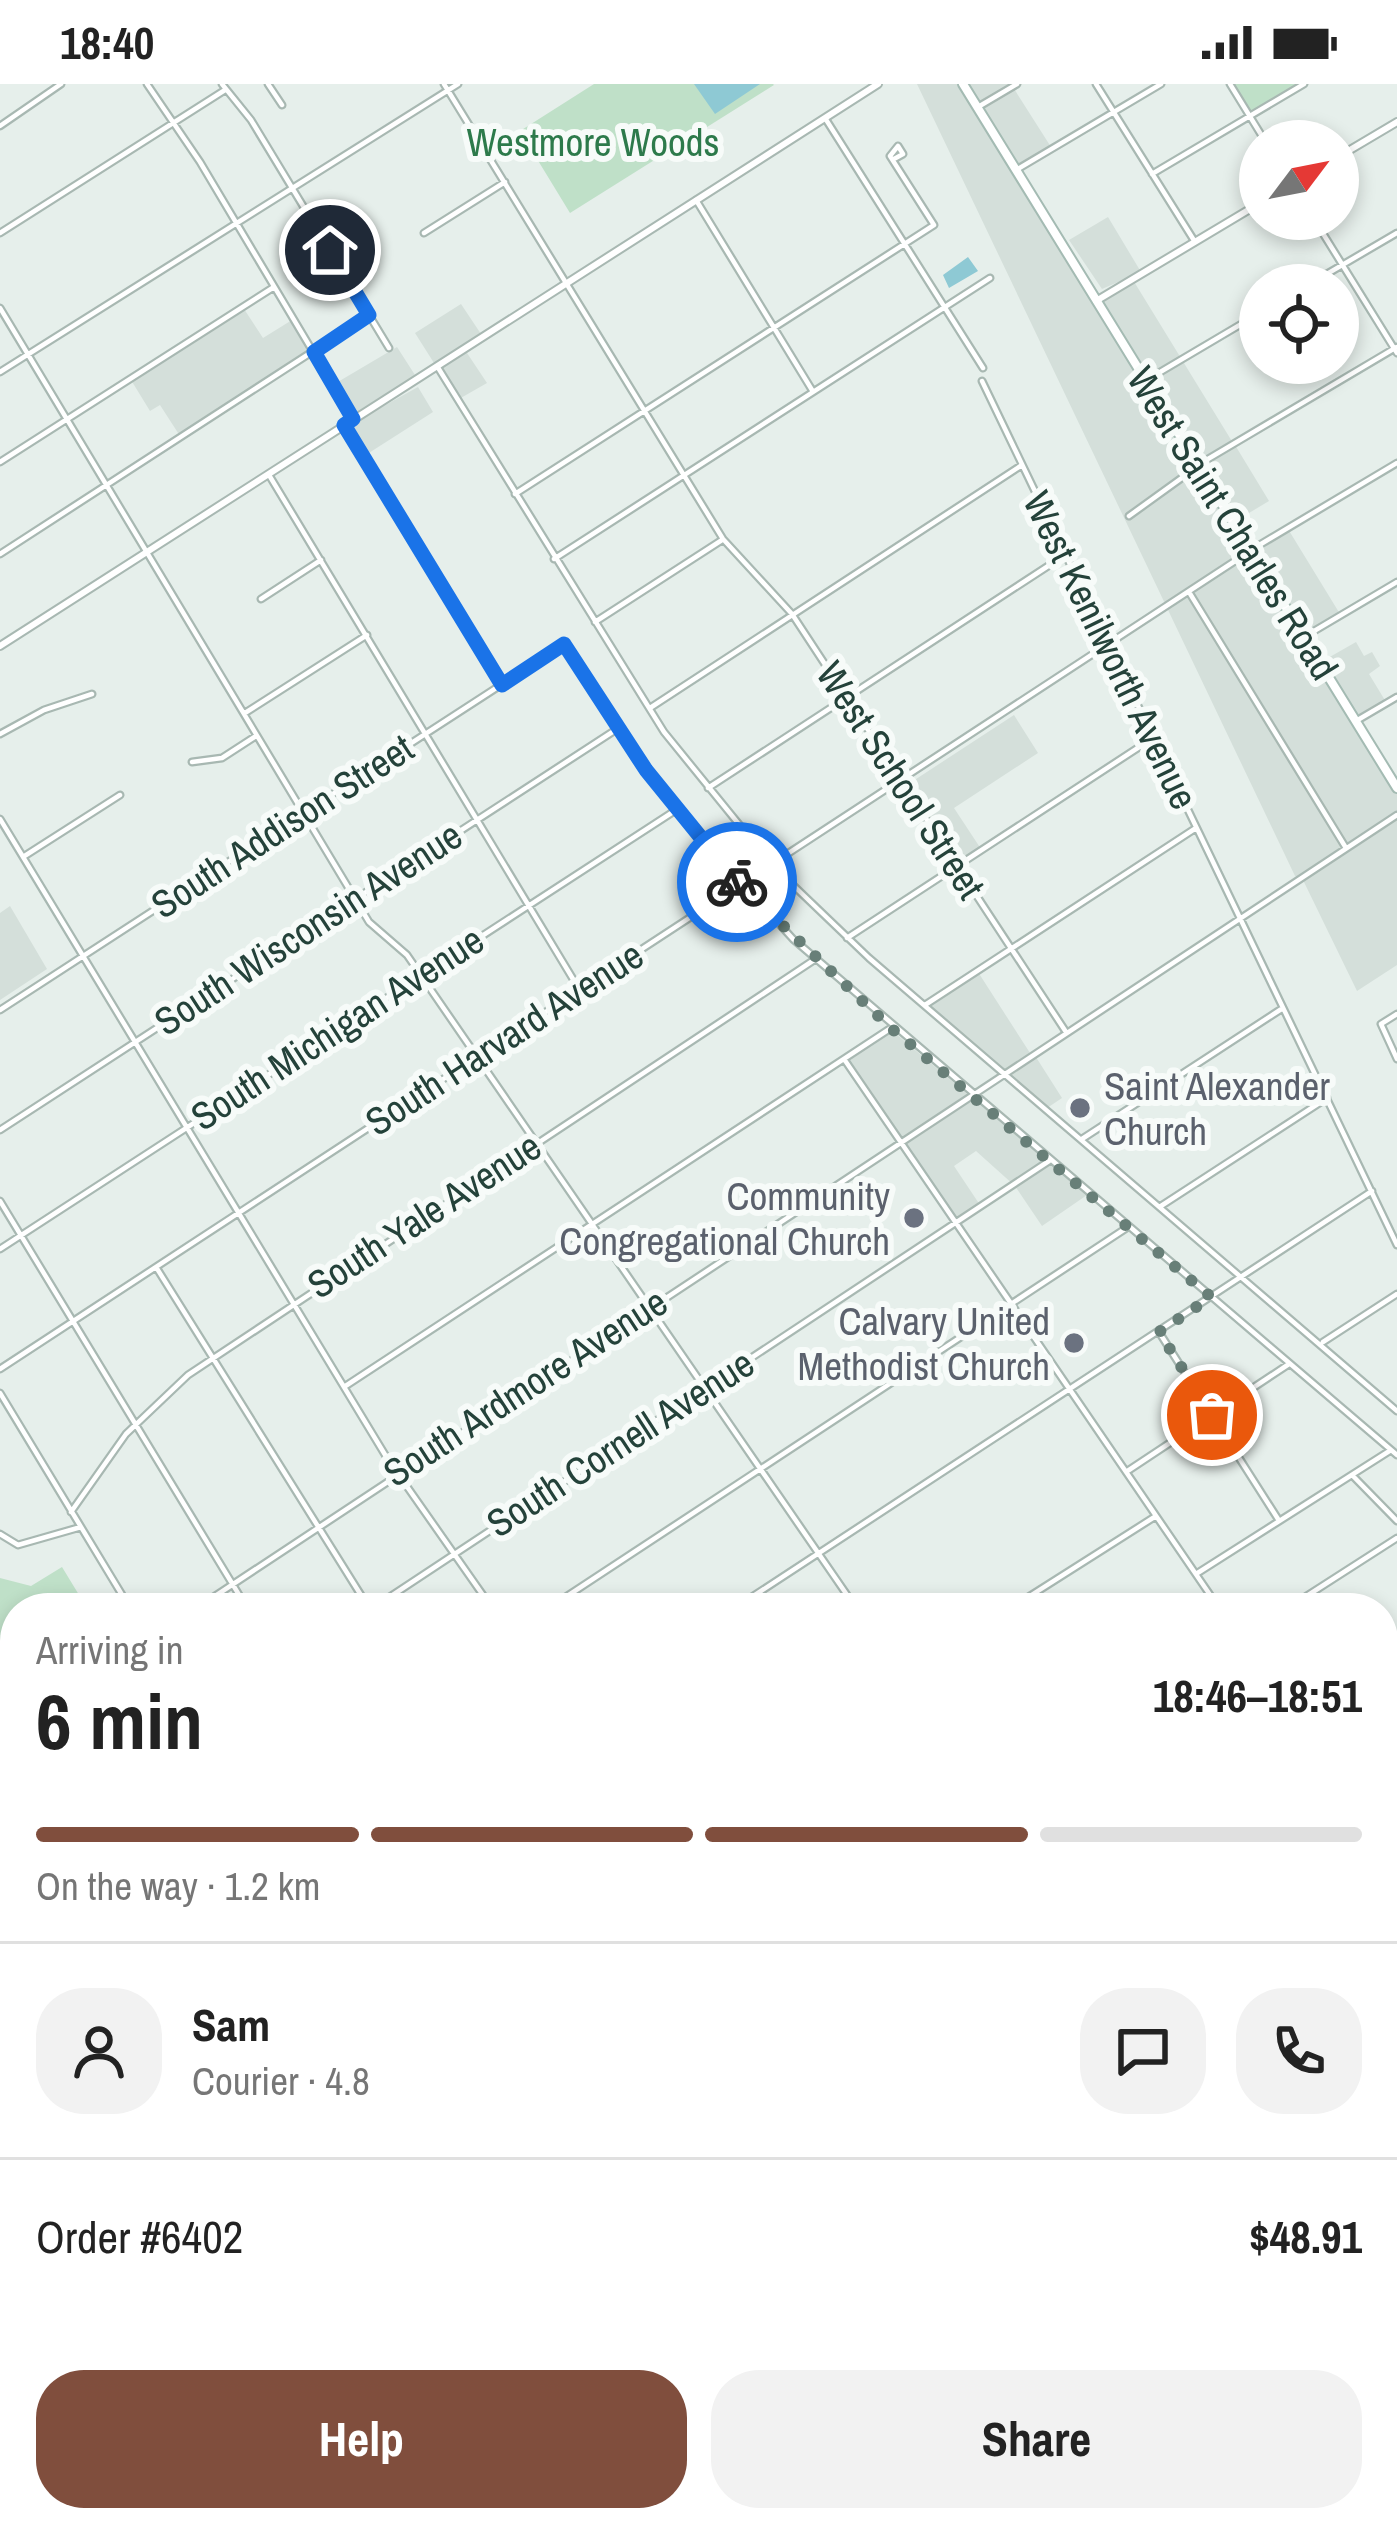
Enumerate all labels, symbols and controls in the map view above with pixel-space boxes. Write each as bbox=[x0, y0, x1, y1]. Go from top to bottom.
text: 18:40 bbox=[60, 12, 154, 73]
park label: Westmore Woods bbox=[466, 116, 720, 168]
north arrow bbox=[1239, 120, 1359, 240]
map controls bbox=[1239, 120, 1359, 384]
pin bbox=[279, 199, 381, 301]
icon: home bbox=[297, 217, 363, 283]
button: locate bbox=[1239, 264, 1359, 384]
street label: West Saint Charles Road bbox=[1115, 356, 1351, 690]
street label: West Kenilworth Avenue bbox=[1011, 483, 1211, 817]
street label: West School Street bbox=[805, 651, 997, 909]
street label: South Addison Street bbox=[141, 722, 423, 930]
street label: South Wisconsin Avenue bbox=[144, 809, 472, 1047]
courier bbox=[677, 822, 797, 942]
icon: bike bbox=[704, 849, 770, 915]
street label: South Michigan Avenue bbox=[181, 914, 493, 1142]
street label: South Harvard Avenue bbox=[355, 929, 653, 1147]
place label: Saint Alexander Church bbox=[1104, 1060, 1330, 1157]
marker: Saint Alexander Church bbox=[1067, 1095, 1093, 1121]
street label: South Yale Avenue bbox=[297, 1120, 551, 1310]
place label: Community Congregational Church bbox=[559, 1170, 890, 1267]
marker: Community Congregational Church bbox=[901, 1205, 927, 1231]
street label: South Ardmore Avenue bbox=[373, 1276, 677, 1498]
place label: Calvary United Methodist Church bbox=[798, 1295, 1050, 1392]
marker: Calvary United Methodist Church bbox=[1061, 1330, 1087, 1356]
street label: South Cornell Avenue bbox=[476, 1337, 764, 1549]
pin bbox=[1161, 1364, 1263, 1466]
icon: bag bbox=[1179, 1382, 1245, 1448]
text: Arriving in bbox=[36, 1624, 184, 1676]
text: 18:46–18:51 bbox=[1153, 1665, 1362, 1726]
text: 6 min bbox=[36, 1668, 203, 1773]
text: On the way · 1.2 km bbox=[36, 1860, 320, 1912]
button: person bbox=[36, 1988, 162, 2114]
button: chat bbox=[1080, 1988, 1206, 2114]
button: phone bbox=[1236, 1988, 1362, 2114]
text: Sam bbox=[192, 1994, 270, 2055]
text: Courier · 4.8 bbox=[192, 2055, 370, 2107]
text: Order #6402 bbox=[36, 2206, 243, 2267]
text: $48.91 bbox=[1249, 2206, 1362, 2267]
button: Help bbox=[36, 2370, 687, 2508]
button: Share bbox=[711, 2370, 1362, 2508]

